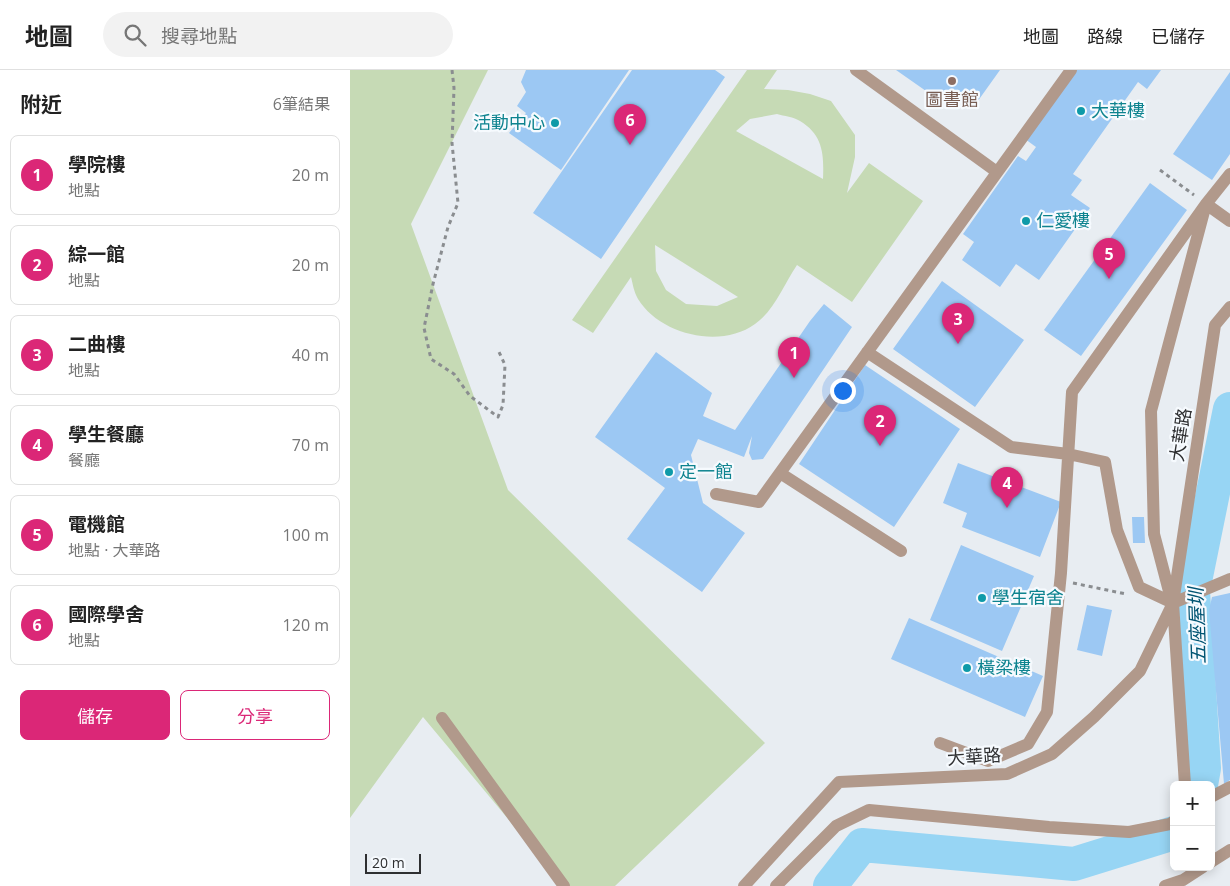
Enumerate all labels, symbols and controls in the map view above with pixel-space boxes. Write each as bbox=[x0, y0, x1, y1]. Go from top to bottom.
search box bbox=[103, 12, 453, 57]
text: 地圖 bbox=[25, 19, 73, 52]
icon: search bbox=[121, 21, 149, 49]
text: 搜尋地點 bbox=[161, 23, 237, 49]
text: 地圖 bbox=[1023, 24, 1059, 48]
text: 路線 bbox=[1087, 24, 1123, 48]
text: 已儲存 bbox=[1151, 24, 1205, 48]
marker: 圖書館 bbox=[946, 75, 958, 87]
place label: 圖書館 bbox=[925, 87, 979, 111]
text: 附近 bbox=[20, 90, 62, 118]
text: 6筆結果 bbox=[273, 93, 330, 115]
place label: 大華樓 bbox=[1091, 98, 1145, 122]
pin: 6 bbox=[614, 104, 646, 145]
marker: 大華樓 bbox=[1075, 105, 1087, 117]
place label: 活動中心 bbox=[473, 110, 545, 134]
marker: 活動中心 bbox=[549, 117, 561, 129]
text: 學院樓 bbox=[68, 151, 125, 177]
text: 1 bbox=[32, 164, 42, 186]
text: 20 m bbox=[292, 164, 329, 186]
text: 地點 bbox=[68, 179, 100, 201]
place label: 仁愛樓 bbox=[1036, 208, 1090, 232]
marker: 仁愛樓 bbox=[1020, 215, 1032, 227]
pin: 5 bbox=[1093, 238, 1125, 279]
text: 綜一館 bbox=[68, 241, 125, 267]
text: 2 bbox=[32, 254, 42, 276]
text: 20 m bbox=[292, 254, 329, 276]
text: 地點 bbox=[68, 269, 100, 291]
pin: 3 bbox=[942, 303, 974, 344]
text: 二曲樓 bbox=[68, 331, 125, 357]
pin: 1 bbox=[778, 337, 810, 378]
text: 3 bbox=[32, 344, 42, 366]
text: 40 m bbox=[292, 344, 329, 366]
text: 地點 bbox=[68, 359, 100, 381]
your location bbox=[830, 378, 856, 404]
pin: 2 bbox=[864, 405, 896, 446]
street label: 大華路 bbox=[1164, 406, 1196, 463]
text: 學生餐廳 bbox=[68, 421, 144, 447]
text: 4 bbox=[32, 434, 42, 456]
text: 70 m bbox=[292, 434, 329, 456]
text: 餐廳 bbox=[68, 449, 100, 471]
place label: 定一館 bbox=[679, 459, 733, 483]
marker: 定一館 bbox=[663, 466, 675, 478]
pin: 4 bbox=[991, 467, 1023, 508]
text: 電機館 bbox=[68, 511, 125, 537]
text: 5 bbox=[32, 524, 42, 546]
text: 100 m bbox=[283, 524, 329, 546]
text: 地點 · 大華路 bbox=[68, 539, 161, 561]
place label: 學生宿舍 bbox=[992, 585, 1064, 609]
water label: 五座屋圳 bbox=[1183, 585, 1211, 664]
marker: 學生宿舍 bbox=[976, 592, 988, 604]
text: 國際學舍 bbox=[68, 601, 144, 627]
text: 6 bbox=[32, 614, 42, 636]
text: 120 m bbox=[283, 614, 329, 636]
text: 地點 bbox=[68, 629, 100, 651]
place label: 橫梁樓 bbox=[977, 655, 1031, 679]
marker: 橫梁樓 bbox=[961, 662, 973, 674]
button: 儲存 bbox=[20, 690, 170, 740]
button: 分享 bbox=[180, 690, 330, 740]
street label: 大華路 bbox=[946, 742, 1002, 770]
map controls bbox=[1170, 781, 1215, 871]
button: + bbox=[1170, 781, 1215, 826]
button: − bbox=[1170, 826, 1215, 871]
scale bar bbox=[365, 851, 421, 874]
text: 20 m bbox=[372, 853, 405, 872]

